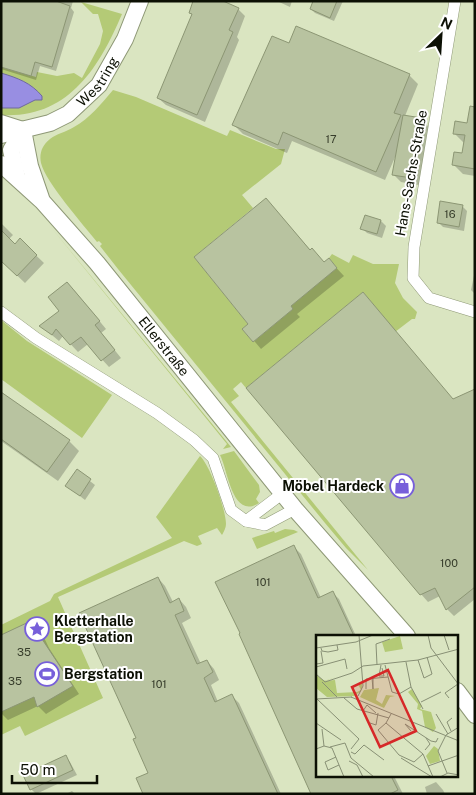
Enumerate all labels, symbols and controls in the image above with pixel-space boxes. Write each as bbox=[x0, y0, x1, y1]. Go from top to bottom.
north arrow bbox=[416, 10, 466, 60]
text: N bbox=[438, 14, 455, 33]
street label: Westring bbox=[73, 53, 122, 110]
street label: Hans-Sachs-Straße bbox=[392, 109, 430, 237]
house number: 17 bbox=[325, 133, 337, 145]
house number: 16 bbox=[444, 208, 456, 220]
street label: Ellerstraße bbox=[135, 313, 193, 379]
shop icon: Möbel Hardeck bbox=[389, 473, 415, 499]
place label: Möbel Hardeck bbox=[282, 478, 384, 494]
house number: 100 bbox=[440, 557, 458, 569]
house number: 101 bbox=[255, 576, 271, 588]
place label: Kletterhalle Bergstation bbox=[54, 613, 134, 645]
place icon: Kletterhalle Bergstation bbox=[24, 616, 50, 642]
inset map bbox=[316, 635, 458, 778]
house number: 35 bbox=[17, 646, 31, 658]
sports icon: Bergstation bbox=[34, 661, 60, 687]
place label: Bergstation bbox=[64, 666, 143, 682]
house number: 35 bbox=[8, 675, 22, 687]
house number: 101 bbox=[151, 678, 167, 690]
scale bar bbox=[12, 752, 98, 784]
text: 50 m bbox=[20, 761, 55, 778]

